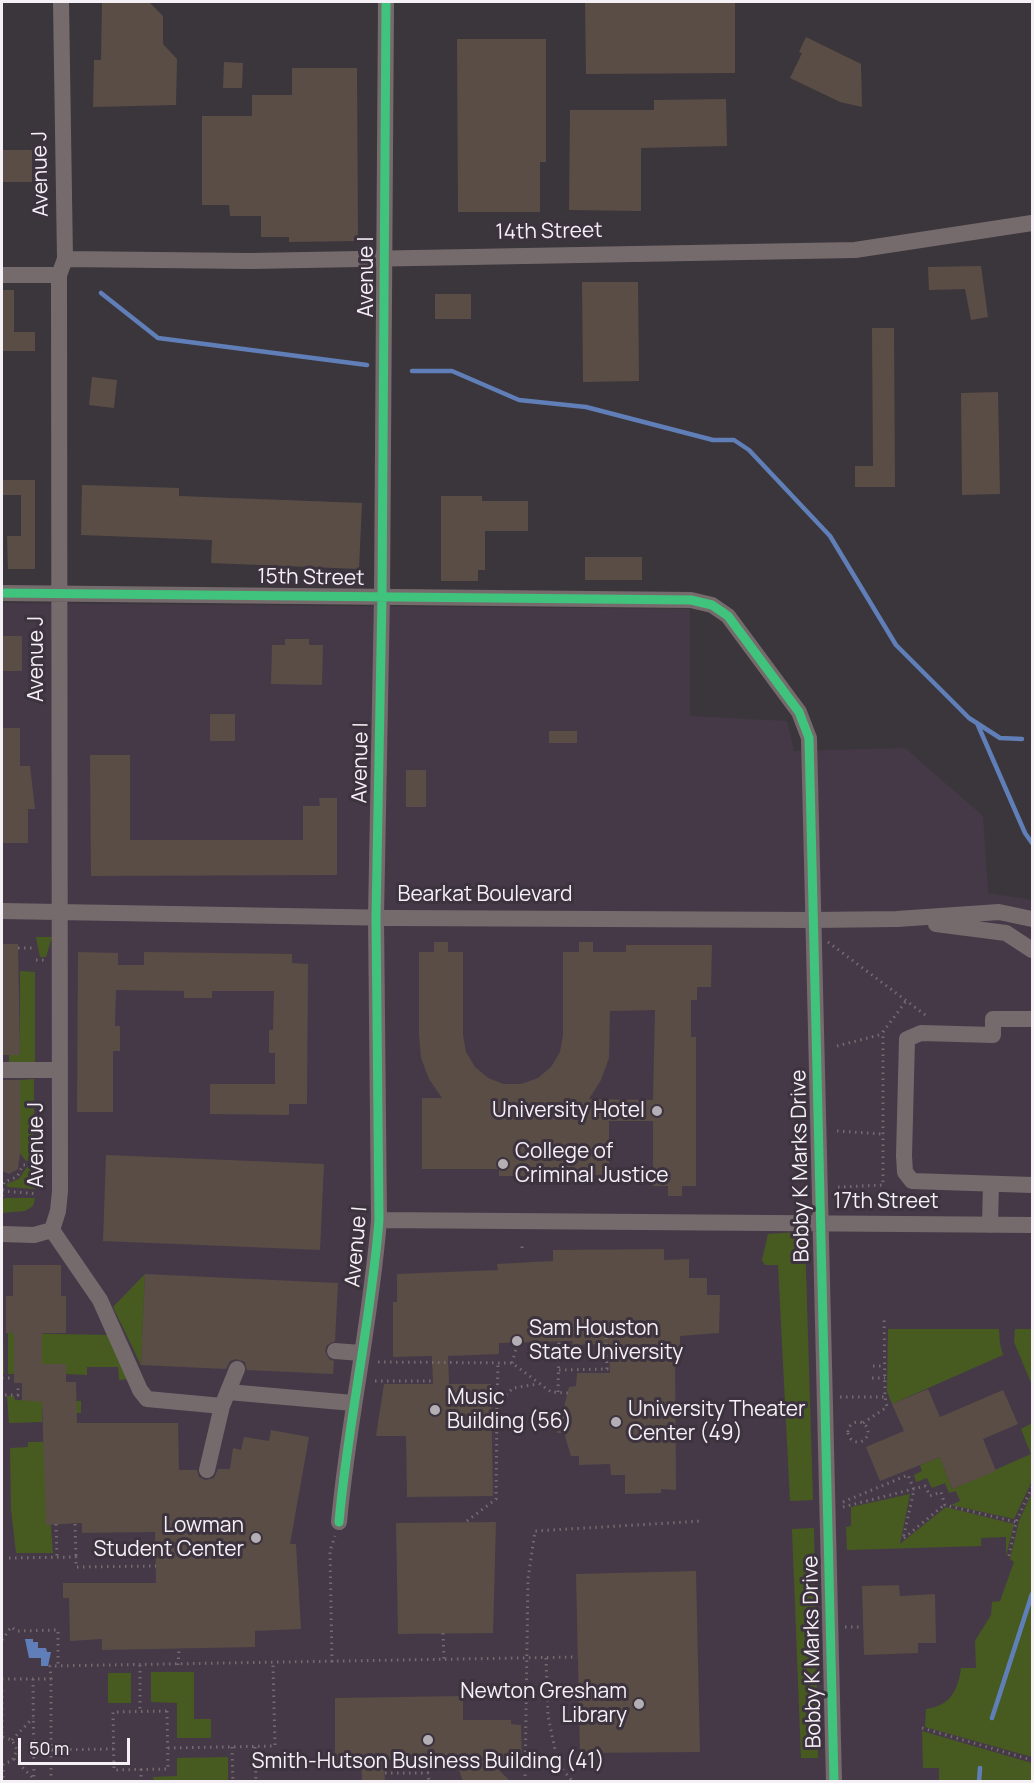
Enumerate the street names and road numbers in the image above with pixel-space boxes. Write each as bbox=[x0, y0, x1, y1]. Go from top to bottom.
street label: Avenue J bbox=[28, 131, 54, 217]
street label: 14th Street bbox=[495, 218, 603, 246]
street label: Avenue I bbox=[354, 237, 380, 317]
street label: 15th Street bbox=[257, 564, 365, 592]
street label: Avenue J bbox=[24, 616, 50, 702]
street label: Avenue I bbox=[348, 722, 374, 804]
street label: Bearkat Boulevard bbox=[398, 882, 572, 908]
street label: Bobby K Marks Drive bbox=[787, 1069, 815, 1263]
street label: Avenue J bbox=[24, 1102, 50, 1188]
street label: 17th Street bbox=[833, 1189, 939, 1215]
street label: Avenue I bbox=[341, 1206, 373, 1288]
street label: Bobby K Marks Drive bbox=[799, 1555, 827, 1749]

